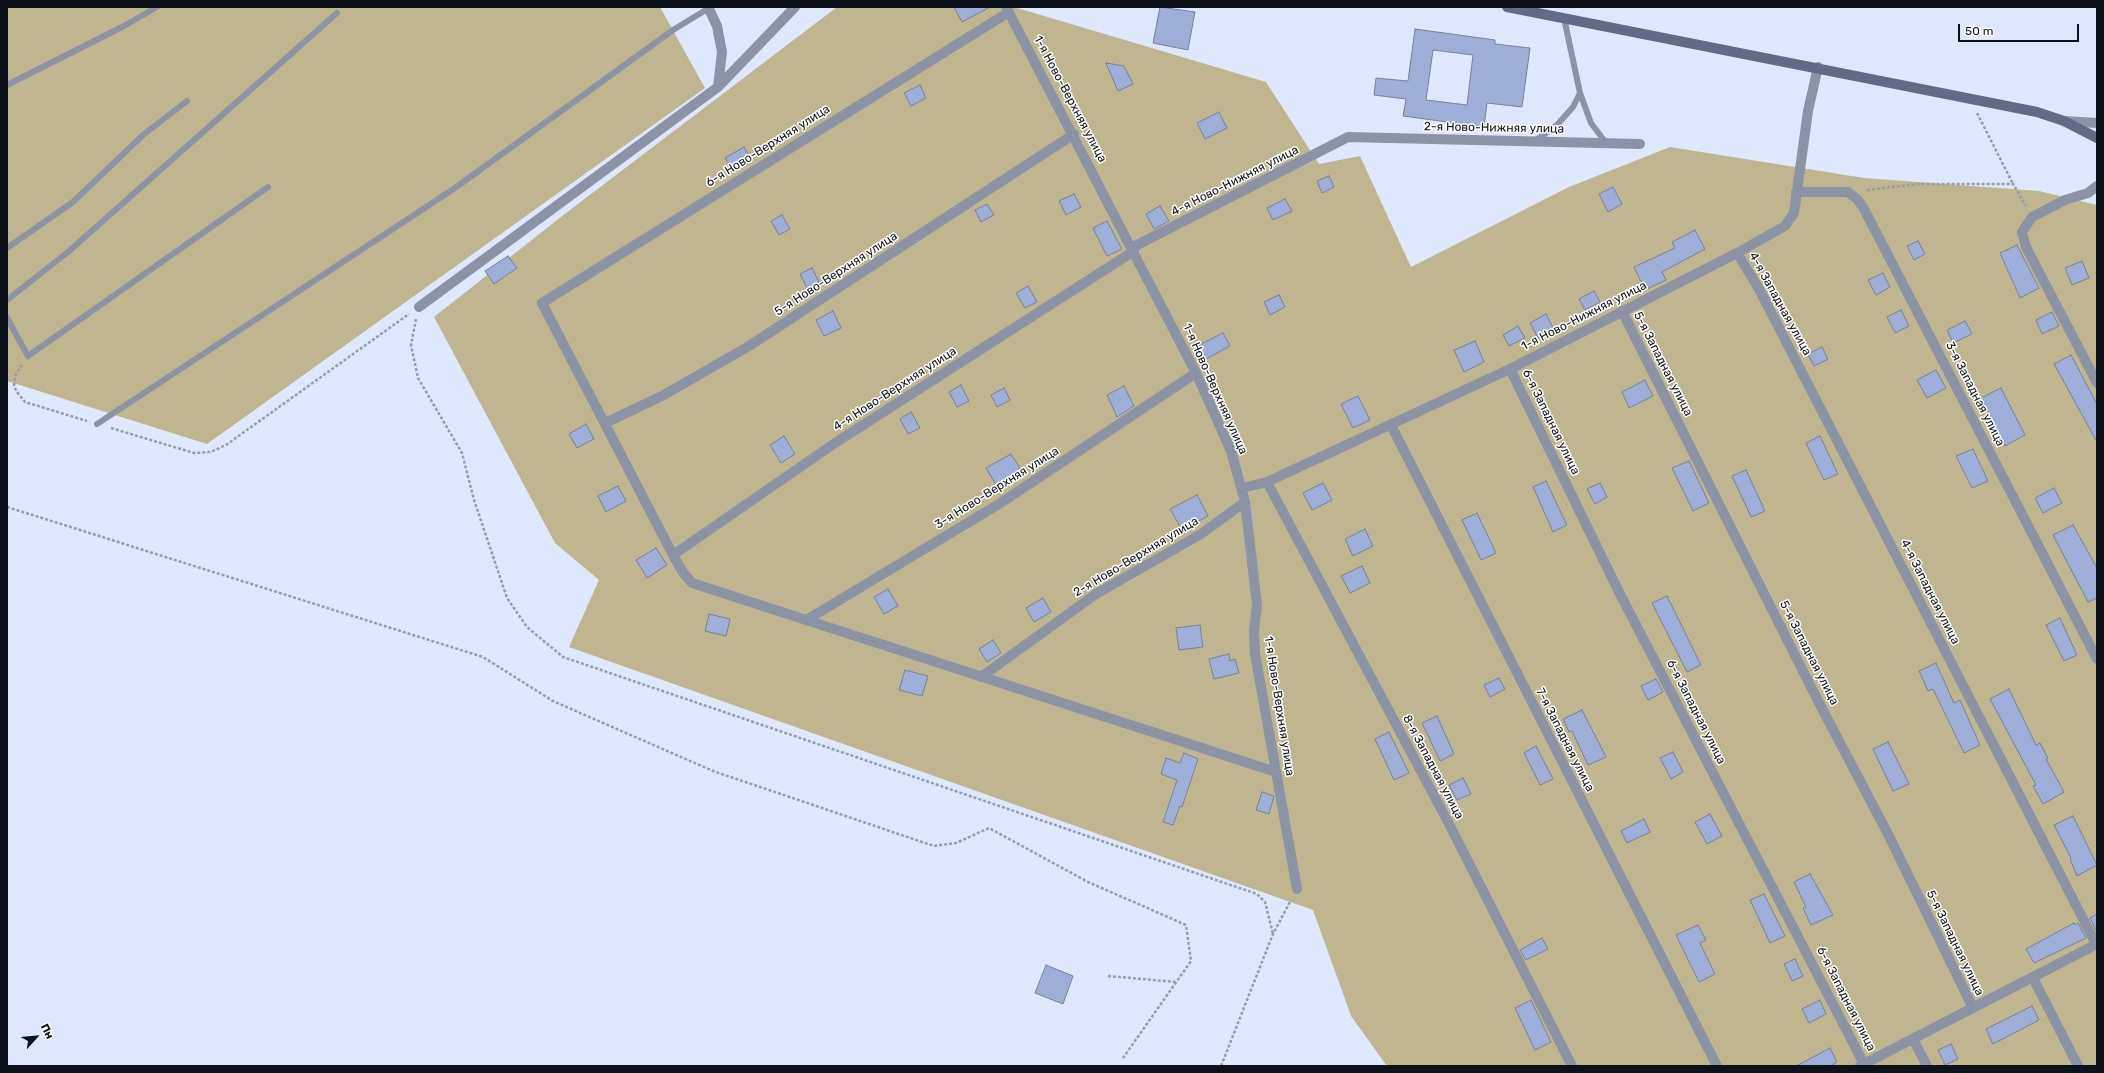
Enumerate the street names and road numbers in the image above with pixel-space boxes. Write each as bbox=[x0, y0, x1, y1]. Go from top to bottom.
street label: 1-я Ново-Верхняя улица bbox=[1030, 33, 1110, 165]
street label: 6-я Ново-Верхняя улица bbox=[703, 102, 833, 190]
street label: 2-я Ново-Нижняя улица bbox=[1424, 120, 1564, 136]
street label: 4-я Ново-Нижняя улица bbox=[1169, 143, 1301, 219]
street label: 5-я Ново-Верхняя улица bbox=[772, 229, 900, 319]
street label: 4-я Западная улица bbox=[1746, 250, 1814, 358]
street label: 1-я Ново-Нижняя улица bbox=[1519, 278, 1649, 354]
street label: 5-я Западная улица bbox=[1630, 309, 1696, 419]
street label: 1-я Ново-Верхняя улица bbox=[1180, 321, 1250, 457]
street label: 3-я Западная улица bbox=[1942, 339, 2008, 449]
street label: 4-я Ново-Верхняя улица bbox=[831, 344, 959, 434]
street label: 6-я Западная улица bbox=[1519, 367, 1583, 477]
street label: 3-я Ново-Верхняя улица bbox=[932, 444, 1062, 532]
street label: 2-я Ново-Верхняя улица bbox=[1071, 514, 1201, 600]
street label: 4-я Западная улица bbox=[1897, 537, 1963, 647]
street label: 5-я Западная улица bbox=[1776, 598, 1842, 708]
street label: 1-я Ново-Верхняя улица bbox=[1261, 635, 1297, 777]
street label: 6-я Западная улица bbox=[1663, 657, 1729, 767]
street label: 7-я Западная улица bbox=[1533, 686, 1597, 794]
street label: 8-я Западная улица bbox=[1399, 712, 1467, 822]
street label: 5-я Западная улица bbox=[1923, 888, 1987, 998]
street label: 6-я Западная улица bbox=[1813, 944, 1879, 1054]

